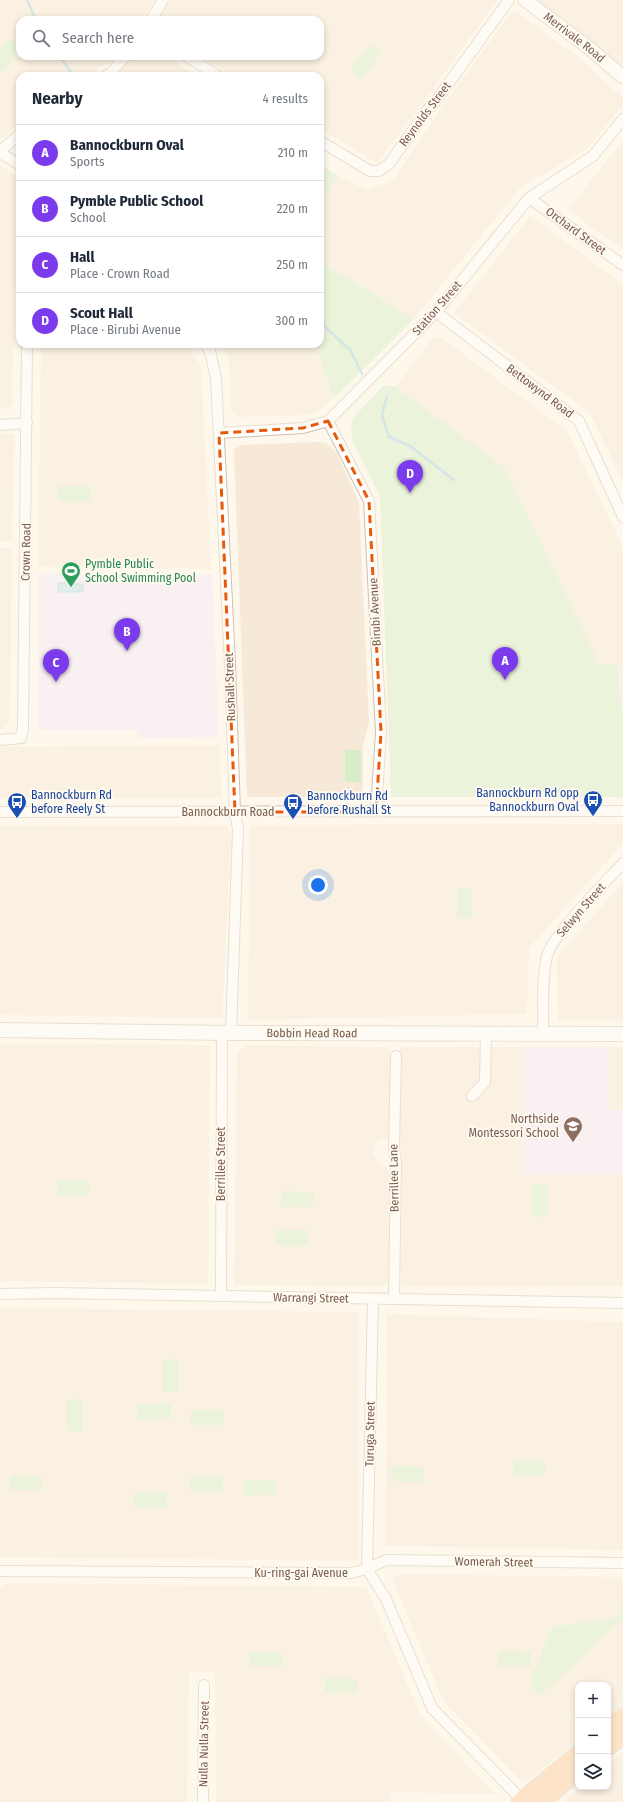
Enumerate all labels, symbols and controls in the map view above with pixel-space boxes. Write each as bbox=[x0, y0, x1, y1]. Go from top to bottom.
street label: Merrivale Road bbox=[541, 9, 608, 65]
search box bbox=[16, 16, 324, 60]
icon: search bbox=[30, 27, 52, 49]
text: Search here bbox=[62, 29, 134, 47]
street label: Reynolds Street bbox=[396, 79, 454, 149]
text: Nearby bbox=[32, 88, 83, 109]
text: 4 results bbox=[262, 91, 308, 106]
text: Bannockburn Oval bbox=[70, 136, 184, 154]
text: A bbox=[41, 145, 49, 160]
text: 210 m bbox=[278, 145, 308, 160]
text: Sports bbox=[70, 154, 105, 169]
text: Pymble Public School bbox=[70, 192, 203, 210]
text: B bbox=[41, 201, 49, 216]
text: 220 m bbox=[277, 201, 308, 216]
street label: Orchard Street bbox=[543, 204, 609, 258]
text: School bbox=[70, 210, 106, 225]
text: Hall bbox=[70, 248, 95, 266]
text: C bbox=[42, 257, 48, 272]
text: 250 m bbox=[276, 257, 308, 272]
text: Place · Crown Road bbox=[70, 266, 170, 281]
street label: Station Street bbox=[410, 278, 464, 338]
text: Scout Hall bbox=[70, 304, 133, 322]
text: D bbox=[41, 313, 49, 328]
text: 300 m bbox=[276, 313, 308, 328]
text: Place · Birubi Avenue bbox=[70, 322, 181, 337]
street label: Bettowynd Road bbox=[504, 361, 576, 421]
pin: D bbox=[397, 460, 423, 493]
street label: Crown Road bbox=[18, 523, 34, 581]
place label: Pymble Public School Swimming Pool bbox=[85, 557, 196, 585]
sports icon: Pymble Public School Swimming Pool bbox=[60, 560, 82, 588]
street label: Birubi Avenue bbox=[366, 577, 384, 646]
pin: B bbox=[114, 618, 140, 651]
pin: A bbox=[492, 647, 518, 680]
pin: C bbox=[43, 649, 69, 682]
street label: Rushall Street bbox=[222, 652, 238, 722]
place label: Bannockburn Rd opp Bannockburn Oval bbox=[476, 786, 579, 814]
place label: Bannockburn Rd before Reely St bbox=[31, 788, 112, 816]
place label: Bannockburn Rd before Rushall St bbox=[307, 789, 391, 817]
bus stop icon: Bannockburn Rd opp Bannockburn Oval bbox=[582, 789, 604, 817]
bus stop icon: Bannockburn Rd before Reely St bbox=[6, 791, 28, 819]
bus stop icon: Bannockburn Rd before Rushall St bbox=[282, 792, 304, 820]
street label: Bannockburn Road bbox=[181, 805, 275, 819]
your location bbox=[308, 875, 328, 895]
street label: Selwyn Street bbox=[554, 880, 608, 940]
street label: Bobbin Head Road bbox=[266, 1026, 358, 1040]
place label: Northside Montessori School bbox=[468, 1112, 559, 1140]
school or university icon: Northside Montessori School bbox=[562, 1115, 584, 1143]
street label: Berrillee Street bbox=[214, 1127, 228, 1201]
street label: Berrillee Lane bbox=[386, 1144, 402, 1212]
street label: Warrangi Street bbox=[273, 1290, 349, 1306]
street label: Turuga Street bbox=[362, 1401, 378, 1467]
street label: Womerah Street bbox=[455, 1554, 534, 1570]
street label: Ku-ring-gai Avenue bbox=[254, 1566, 348, 1580]
map controls bbox=[575, 1682, 611, 1790]
button: + bbox=[575, 1682, 611, 1718]
street label: Nulla Nulla Street bbox=[196, 1701, 212, 1787]
button: − bbox=[575, 1718, 611, 1754]
button: layers bbox=[575, 1754, 611, 1790]

